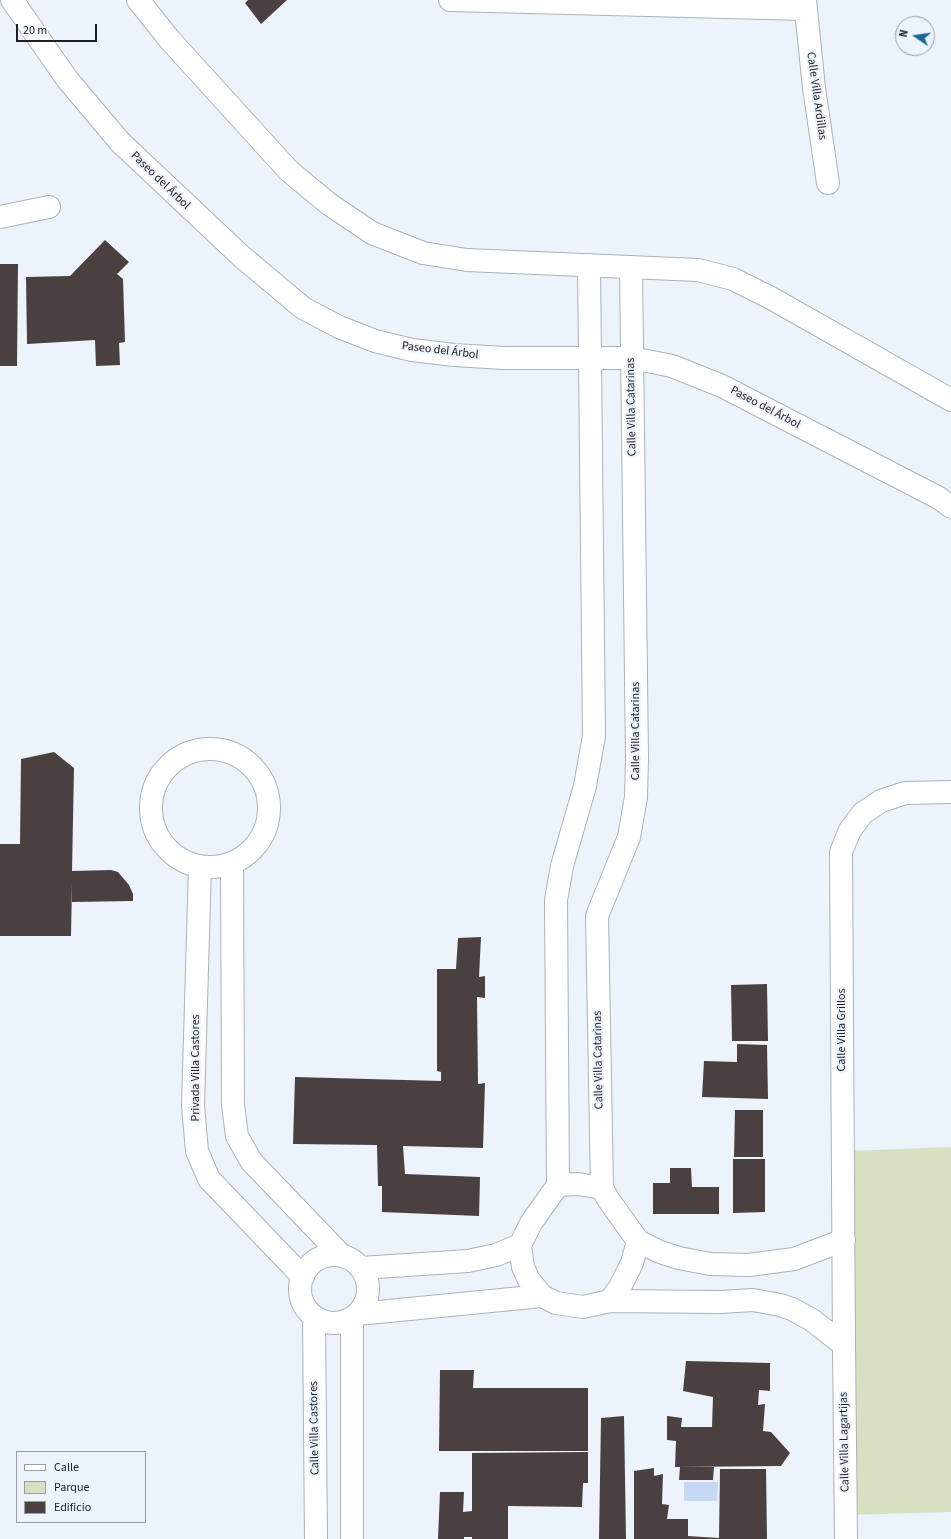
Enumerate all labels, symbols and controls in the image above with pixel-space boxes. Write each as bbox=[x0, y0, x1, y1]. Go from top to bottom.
scale bar bbox=[18, 16, 99, 42]
north arrow bbox=[895, 16, 935, 56]
text: 20 m bbox=[23, 22, 47, 39]
text: N bbox=[896, 28, 912, 39]
street label: Calle Villa Ardillas bbox=[803, 51, 829, 141]
street label: Paseo del Árbol bbox=[127, 149, 193, 213]
street label: Paseo del Árbol bbox=[401, 339, 479, 363]
street label: Calle Villa Catarinas bbox=[624, 358, 640, 456]
street label: Paseo del Árbol bbox=[728, 384, 802, 432]
street label: Calle Villa Catarinas bbox=[629, 682, 643, 780]
street label: Calle Villa Grillos bbox=[835, 988, 849, 1072]
street label: Calle Villa Catarinas bbox=[591, 1011, 607, 1109]
street label: Privada Villa Castores bbox=[189, 1014, 203, 1122]
street label: Calle Villa Castores bbox=[307, 1381, 323, 1475]
street label: Calle Villa Lagartijas bbox=[837, 1392, 853, 1492]
legend bbox=[16, 1451, 146, 1523]
text: Calle bbox=[54, 1459, 79, 1476]
text: Parque bbox=[54, 1479, 90, 1496]
text: Edificio bbox=[54, 1499, 91, 1516]

